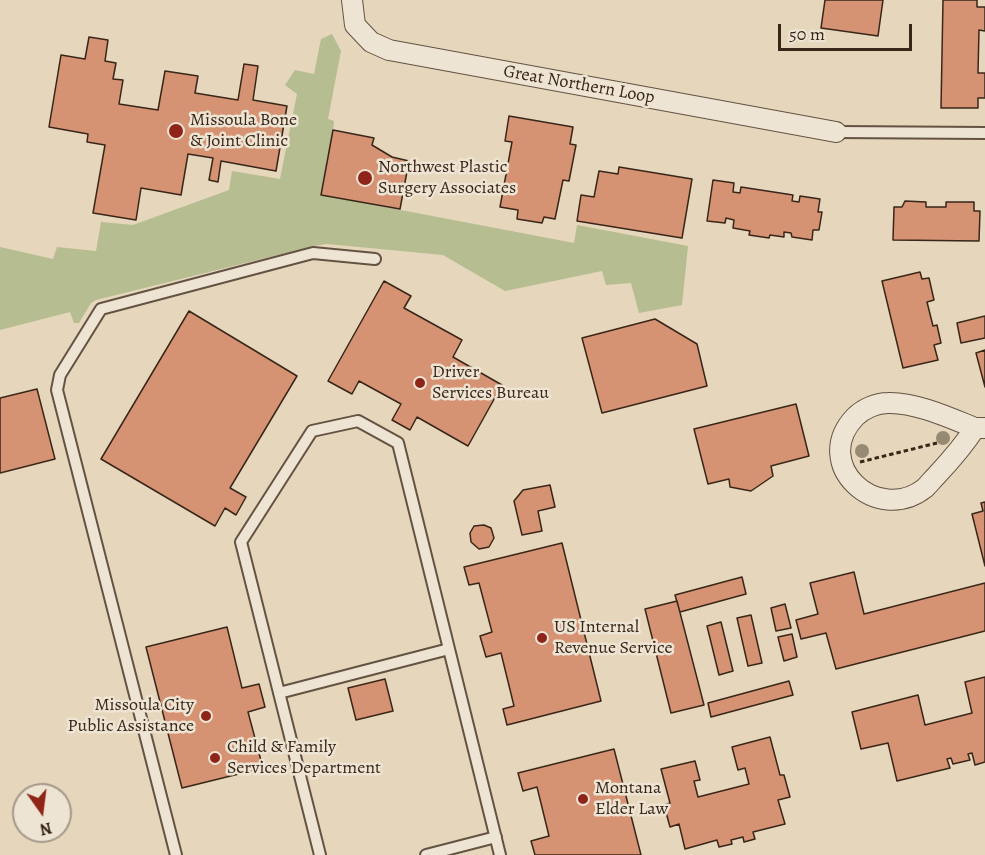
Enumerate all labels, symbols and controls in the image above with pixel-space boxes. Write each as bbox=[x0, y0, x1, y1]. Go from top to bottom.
scale bar bbox=[781, 12, 914, 50]
text: 50 m bbox=[789, 22, 825, 46]
street label: Great Northern Loop bbox=[502, 61, 656, 109]
place label: Missoula Bone & Joint Clinic bbox=[190, 110, 297, 152]
marker: Missoula Bone & Joint Clinic bbox=[167, 122, 185, 140]
place label: Northwest Plastic Surgery Associates bbox=[378, 157, 516, 200]
marker: Northwest Plastic Surgery Associates bbox=[356, 169, 374, 187]
place label: Driver Services Bureau bbox=[432, 362, 549, 404]
marker: Driver Services Bureau bbox=[413, 376, 427, 390]
place label: US Internal Revenue Service bbox=[554, 617, 672, 660]
marker: US Internal Revenue Service bbox=[535, 631, 549, 645]
place label: Missoula City Public Assistance bbox=[68, 695, 194, 738]
marker: Missoula City Public Assistance bbox=[199, 709, 213, 723]
place label: Child & Family Services Department bbox=[227, 737, 381, 780]
marker: Child & Family Services Department bbox=[208, 751, 222, 765]
place label: Montana Elder Law bbox=[595, 778, 668, 820]
north arrow bbox=[12, 783, 72, 843]
marker: Montana Elder Law bbox=[576, 792, 590, 806]
text: N bbox=[38, 816, 54, 841]

